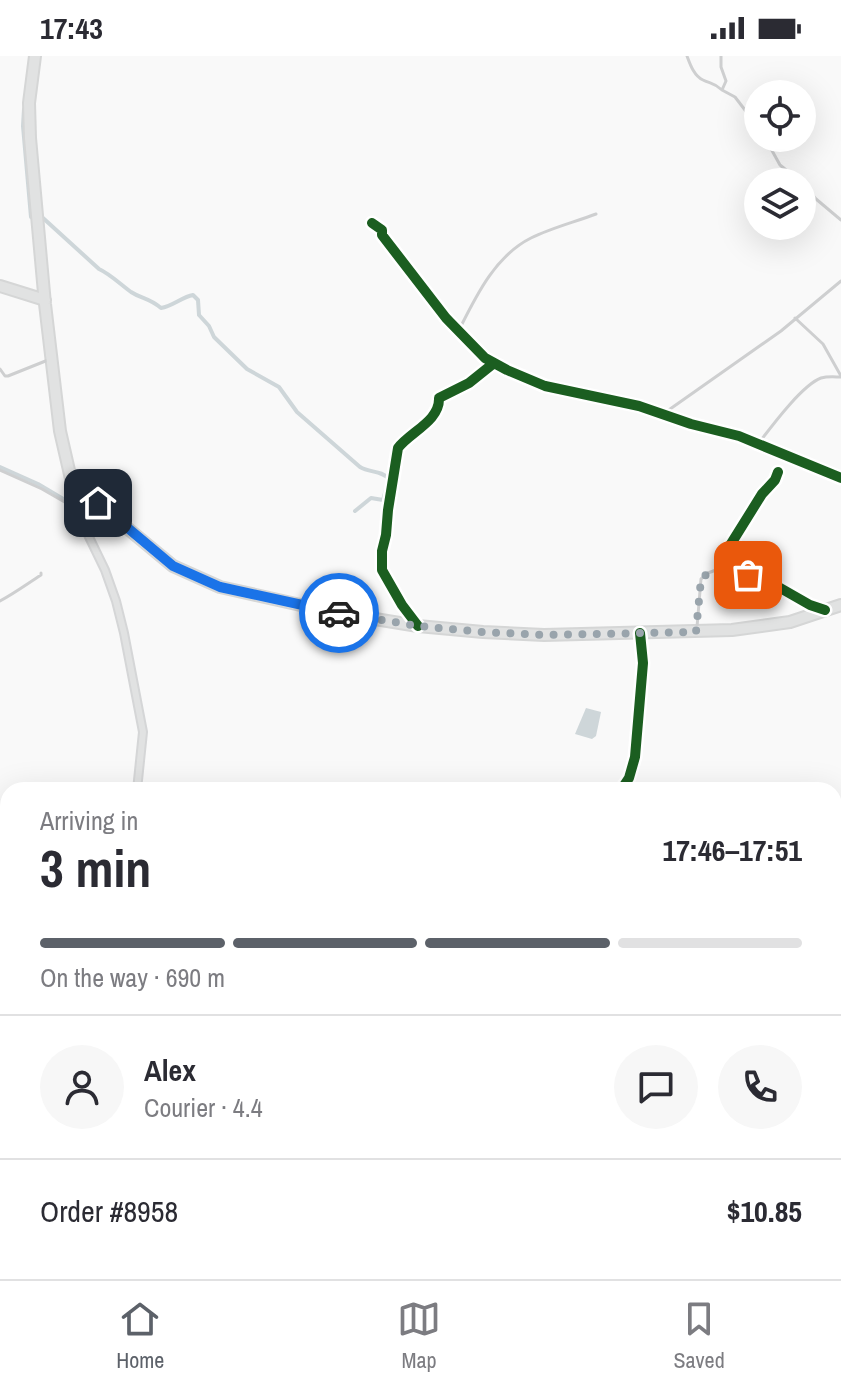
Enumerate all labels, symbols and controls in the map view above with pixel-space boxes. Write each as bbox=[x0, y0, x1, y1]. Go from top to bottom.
text: 17:43 bbox=[40, 8, 103, 48]
map controls bbox=[744, 80, 816, 240]
button: locate bbox=[744, 80, 816, 152]
button: layers bbox=[744, 168, 816, 240]
pin bbox=[64, 469, 132, 537]
icon: home bbox=[76, 481, 120, 525]
pin bbox=[714, 541, 782, 609]
icon: bag bbox=[726, 553, 770, 597]
courier bbox=[299, 573, 379, 653]
icon: car bbox=[317, 591, 361, 635]
text: Arriving in bbox=[40, 803, 138, 838]
text: 17:46–17:51 bbox=[663, 830, 802, 870]
text: 3 min bbox=[40, 833, 151, 903]
text: On the way · 690 m bbox=[40, 960, 225, 995]
button: person bbox=[40, 1045, 124, 1129]
button: chat bbox=[614, 1045, 698, 1129]
button: phone bbox=[718, 1045, 802, 1129]
text: Alex bbox=[144, 1050, 196, 1090]
text: Courier · 4.4 bbox=[144, 1090, 263, 1125]
text: Order #8958 bbox=[40, 1191, 178, 1231]
text: $10.85 bbox=[727, 1191, 802, 1231]
tab: Home bbox=[116, 1297, 164, 1375]
tab: Map bbox=[397, 1297, 441, 1375]
tab: Saved bbox=[674, 1297, 725, 1375]

